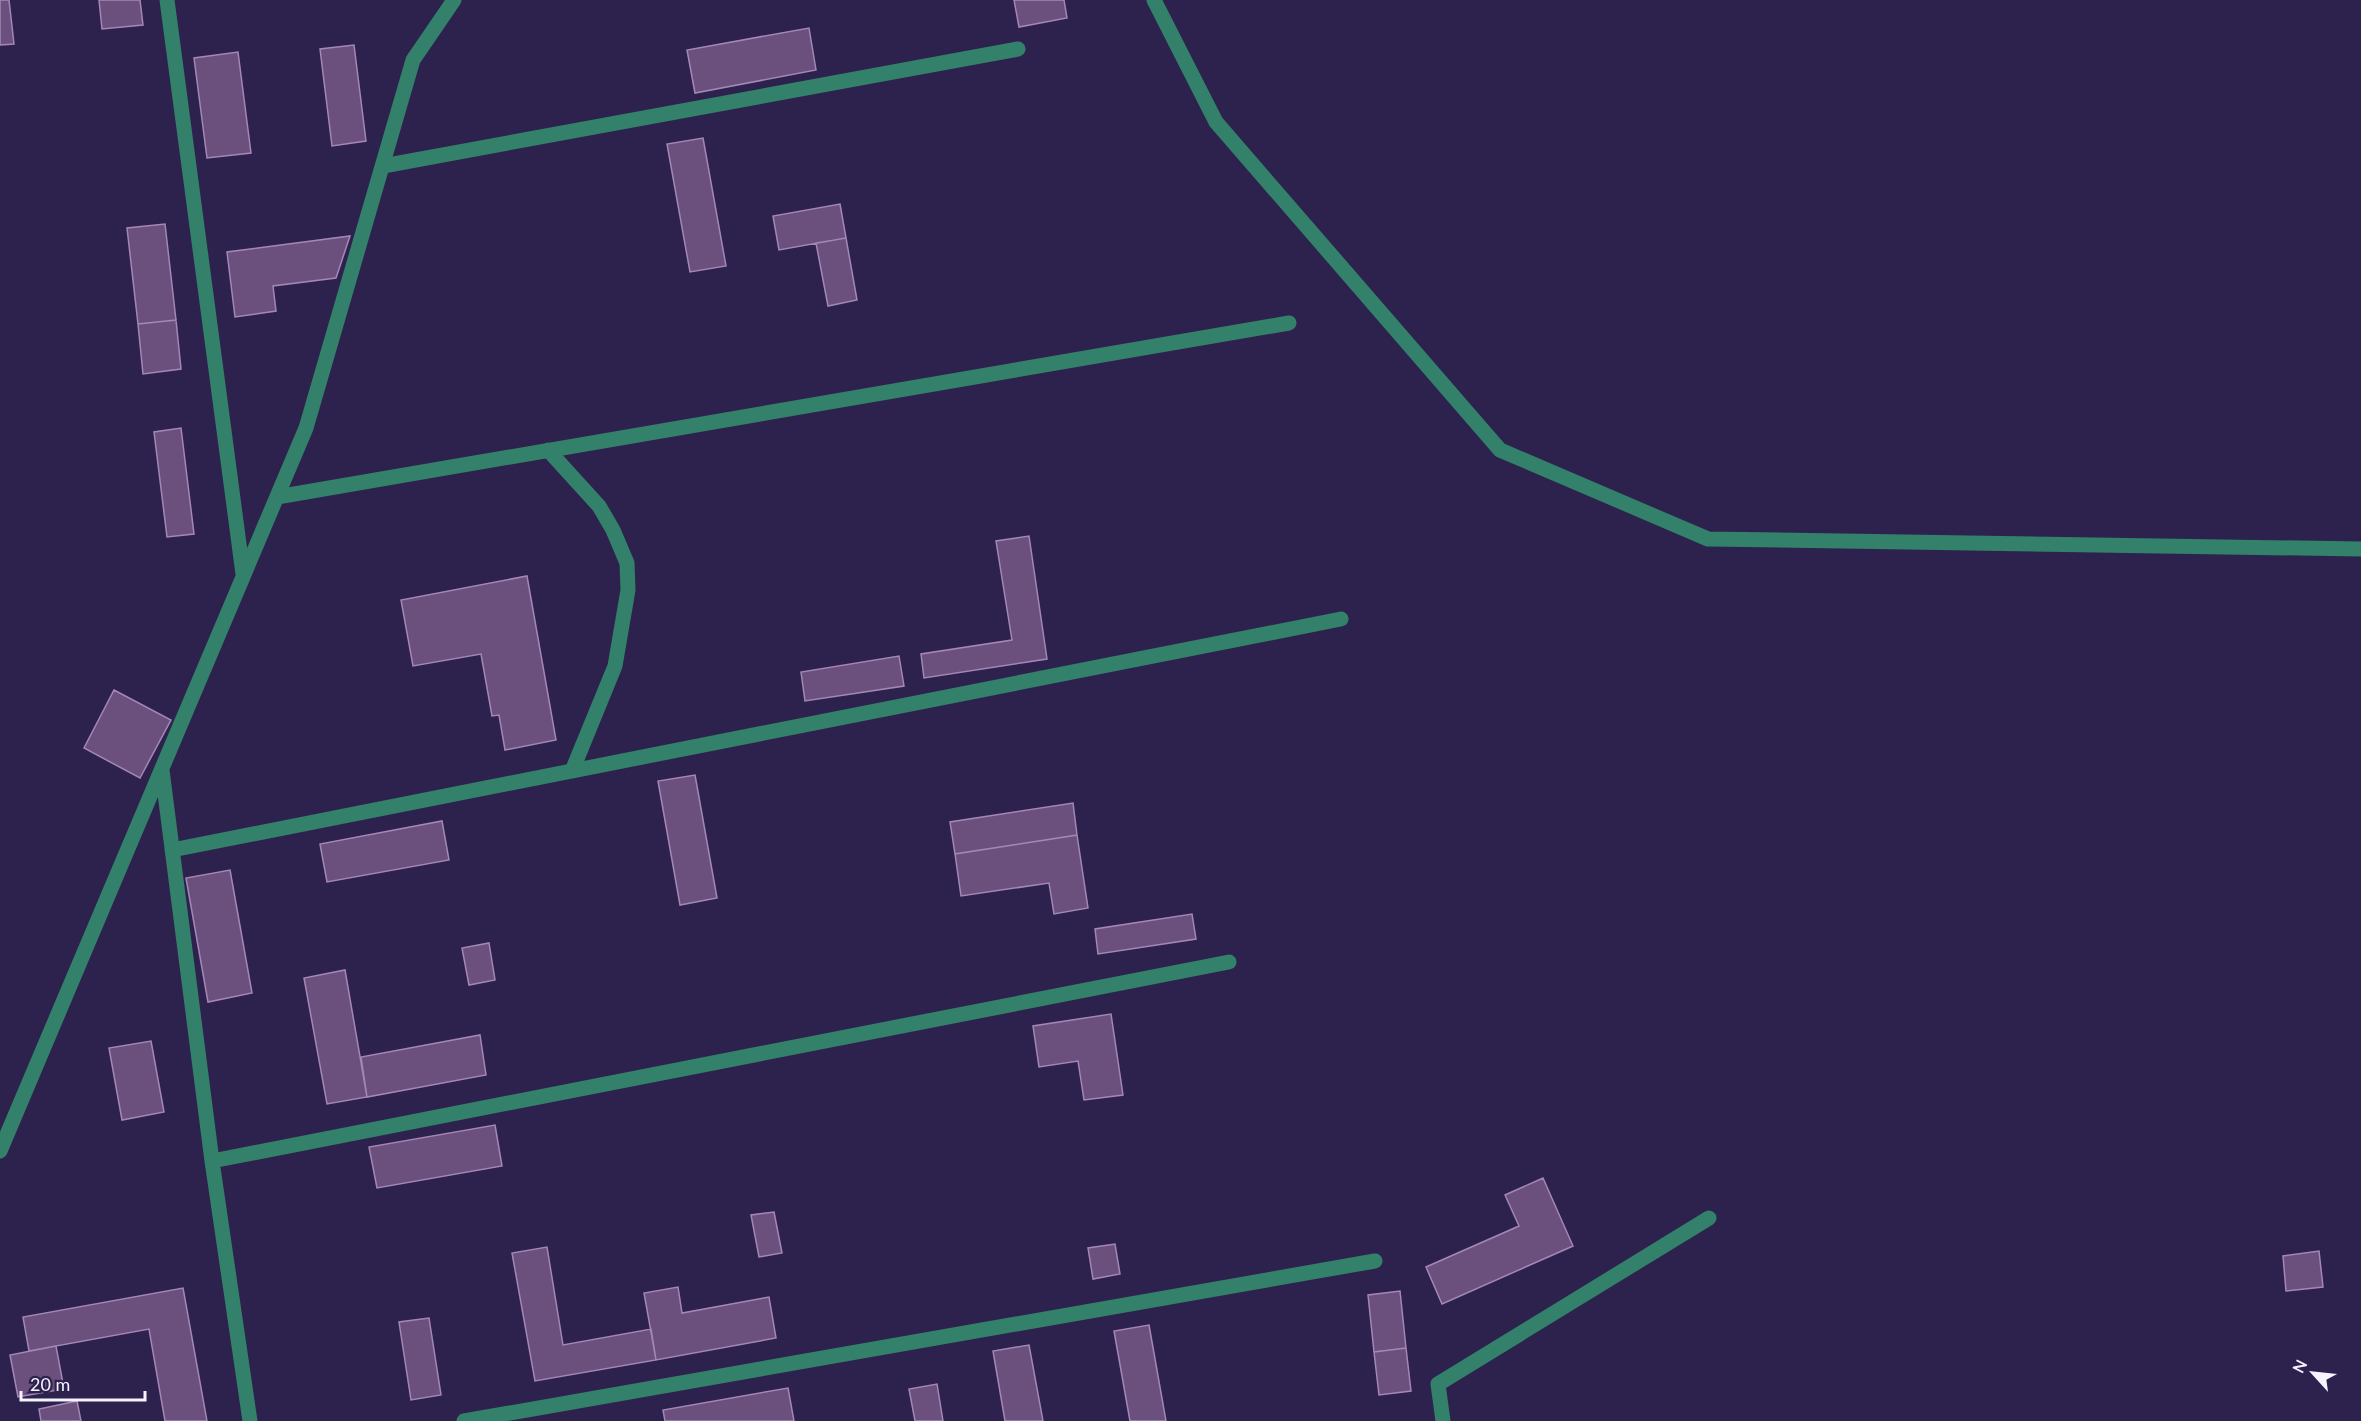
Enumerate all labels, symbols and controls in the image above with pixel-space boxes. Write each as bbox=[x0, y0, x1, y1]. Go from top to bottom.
north arrow bbox=[2283, 1343, 2343, 1403]
text: N bbox=[2288, 1356, 2310, 1376]
scale bar bbox=[21, 1364, 146, 1402]
text: 20 m bbox=[30, 1373, 70, 1395]

